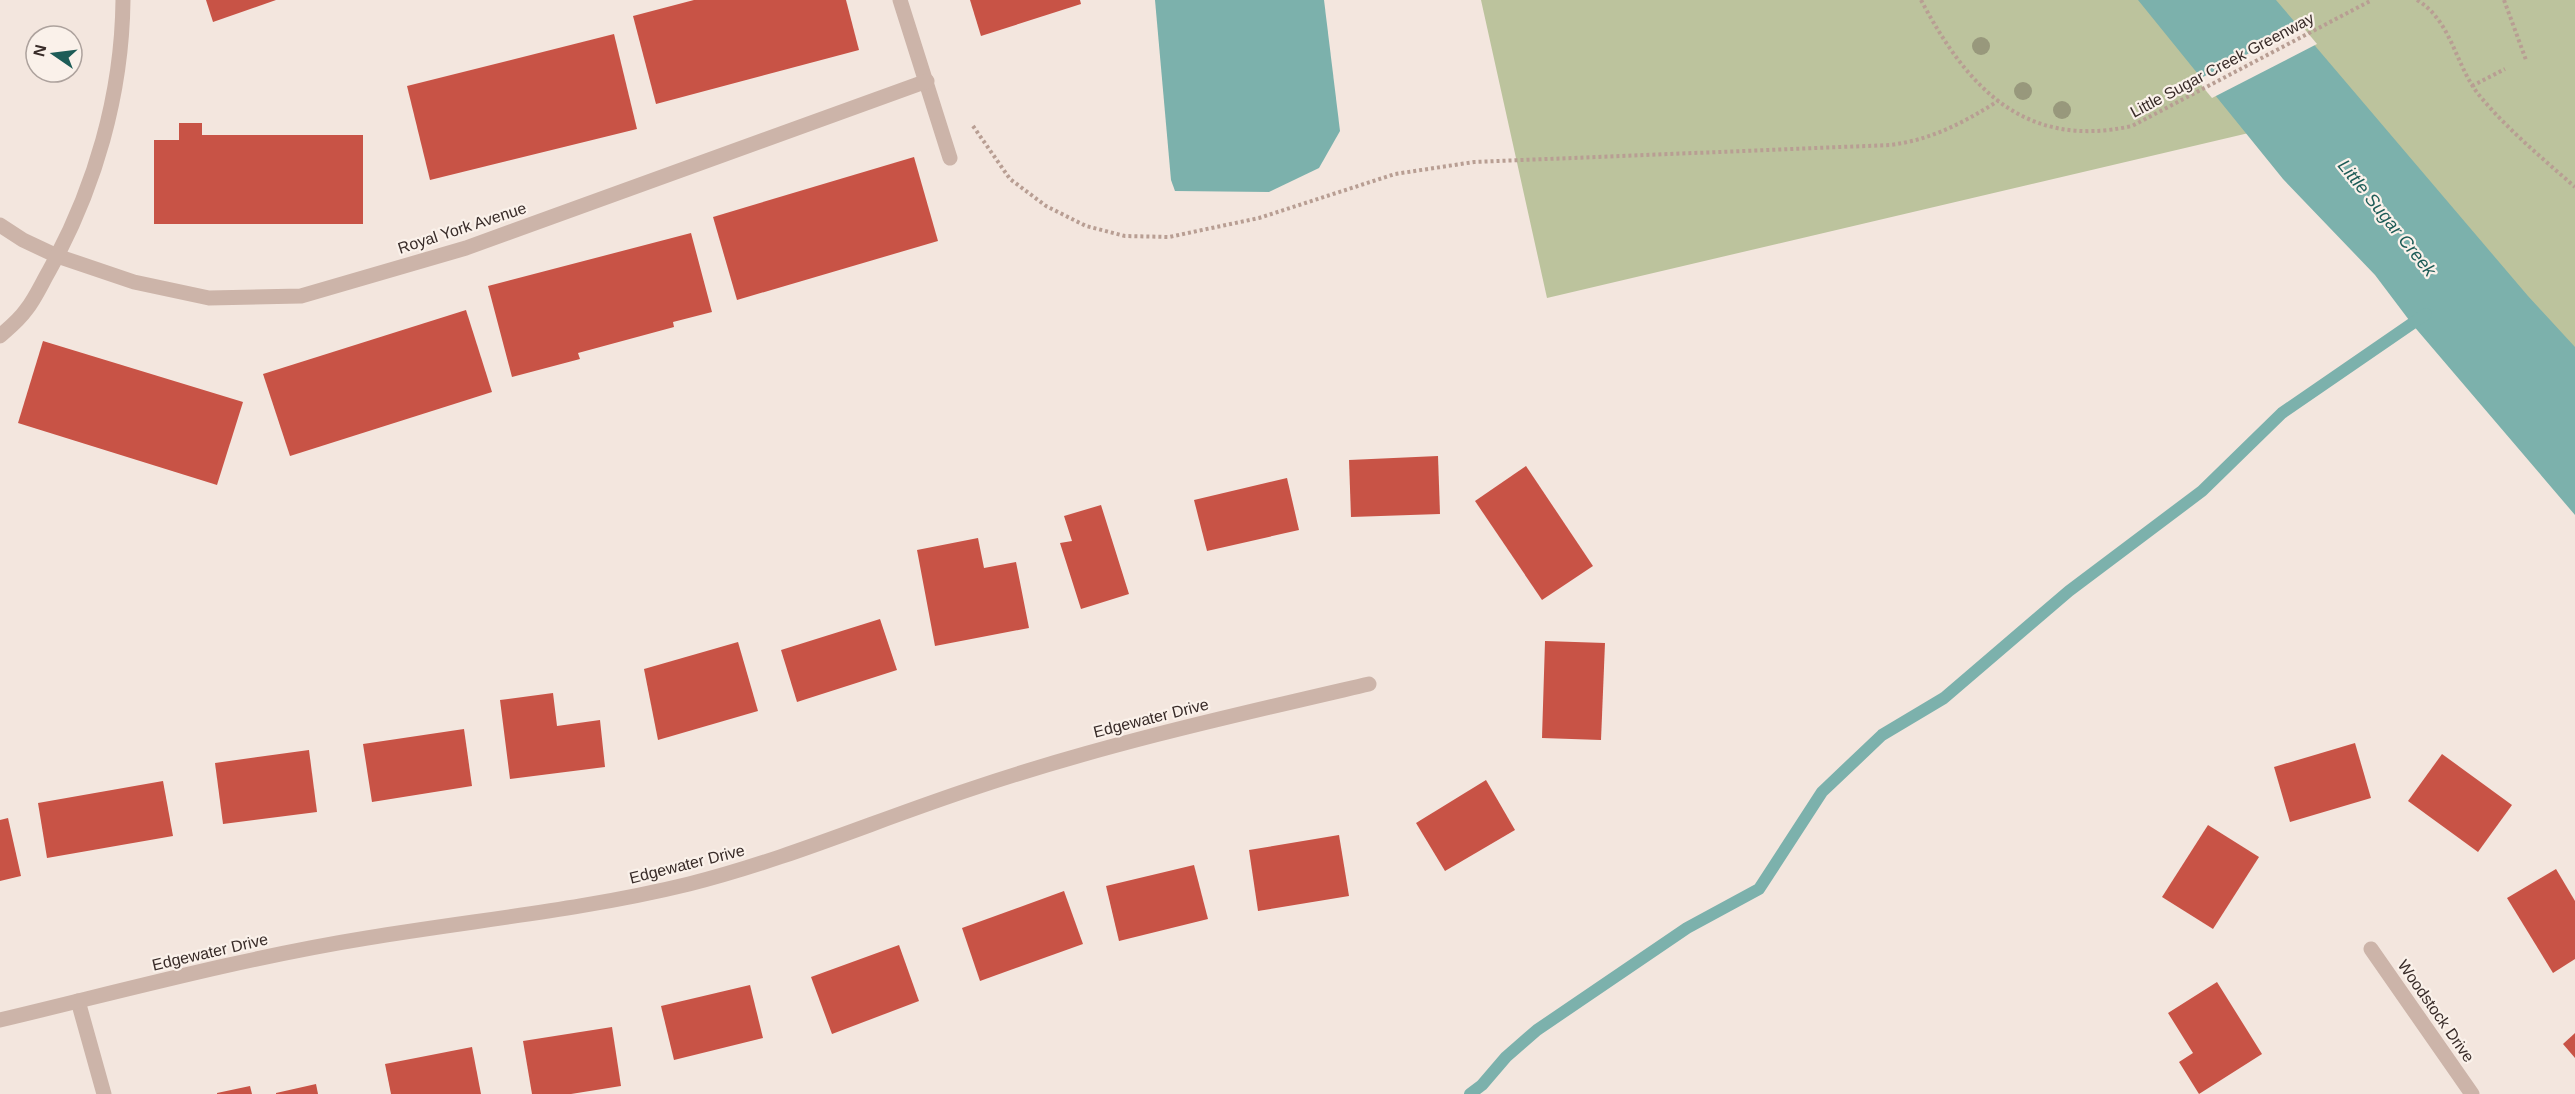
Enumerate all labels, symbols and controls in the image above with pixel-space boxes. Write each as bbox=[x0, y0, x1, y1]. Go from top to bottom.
street label: Little Sugar Creek Greenway bbox=[2127, 9, 2317, 121]
north arrow bbox=[24, 24, 84, 84]
text: N bbox=[30, 43, 50, 58]
water label: Little Sugar Creek bbox=[2334, 156, 2441, 281]
street label: Royal York Avenue bbox=[396, 199, 528, 257]
street label: Edgewater Drive bbox=[1092, 695, 1211, 741]
street label: Edgewater Drive bbox=[628, 841, 747, 887]
street label: Edgewater Drive bbox=[150, 930, 270, 974]
street label: Woodstock Drive bbox=[2394, 957, 2478, 1065]

